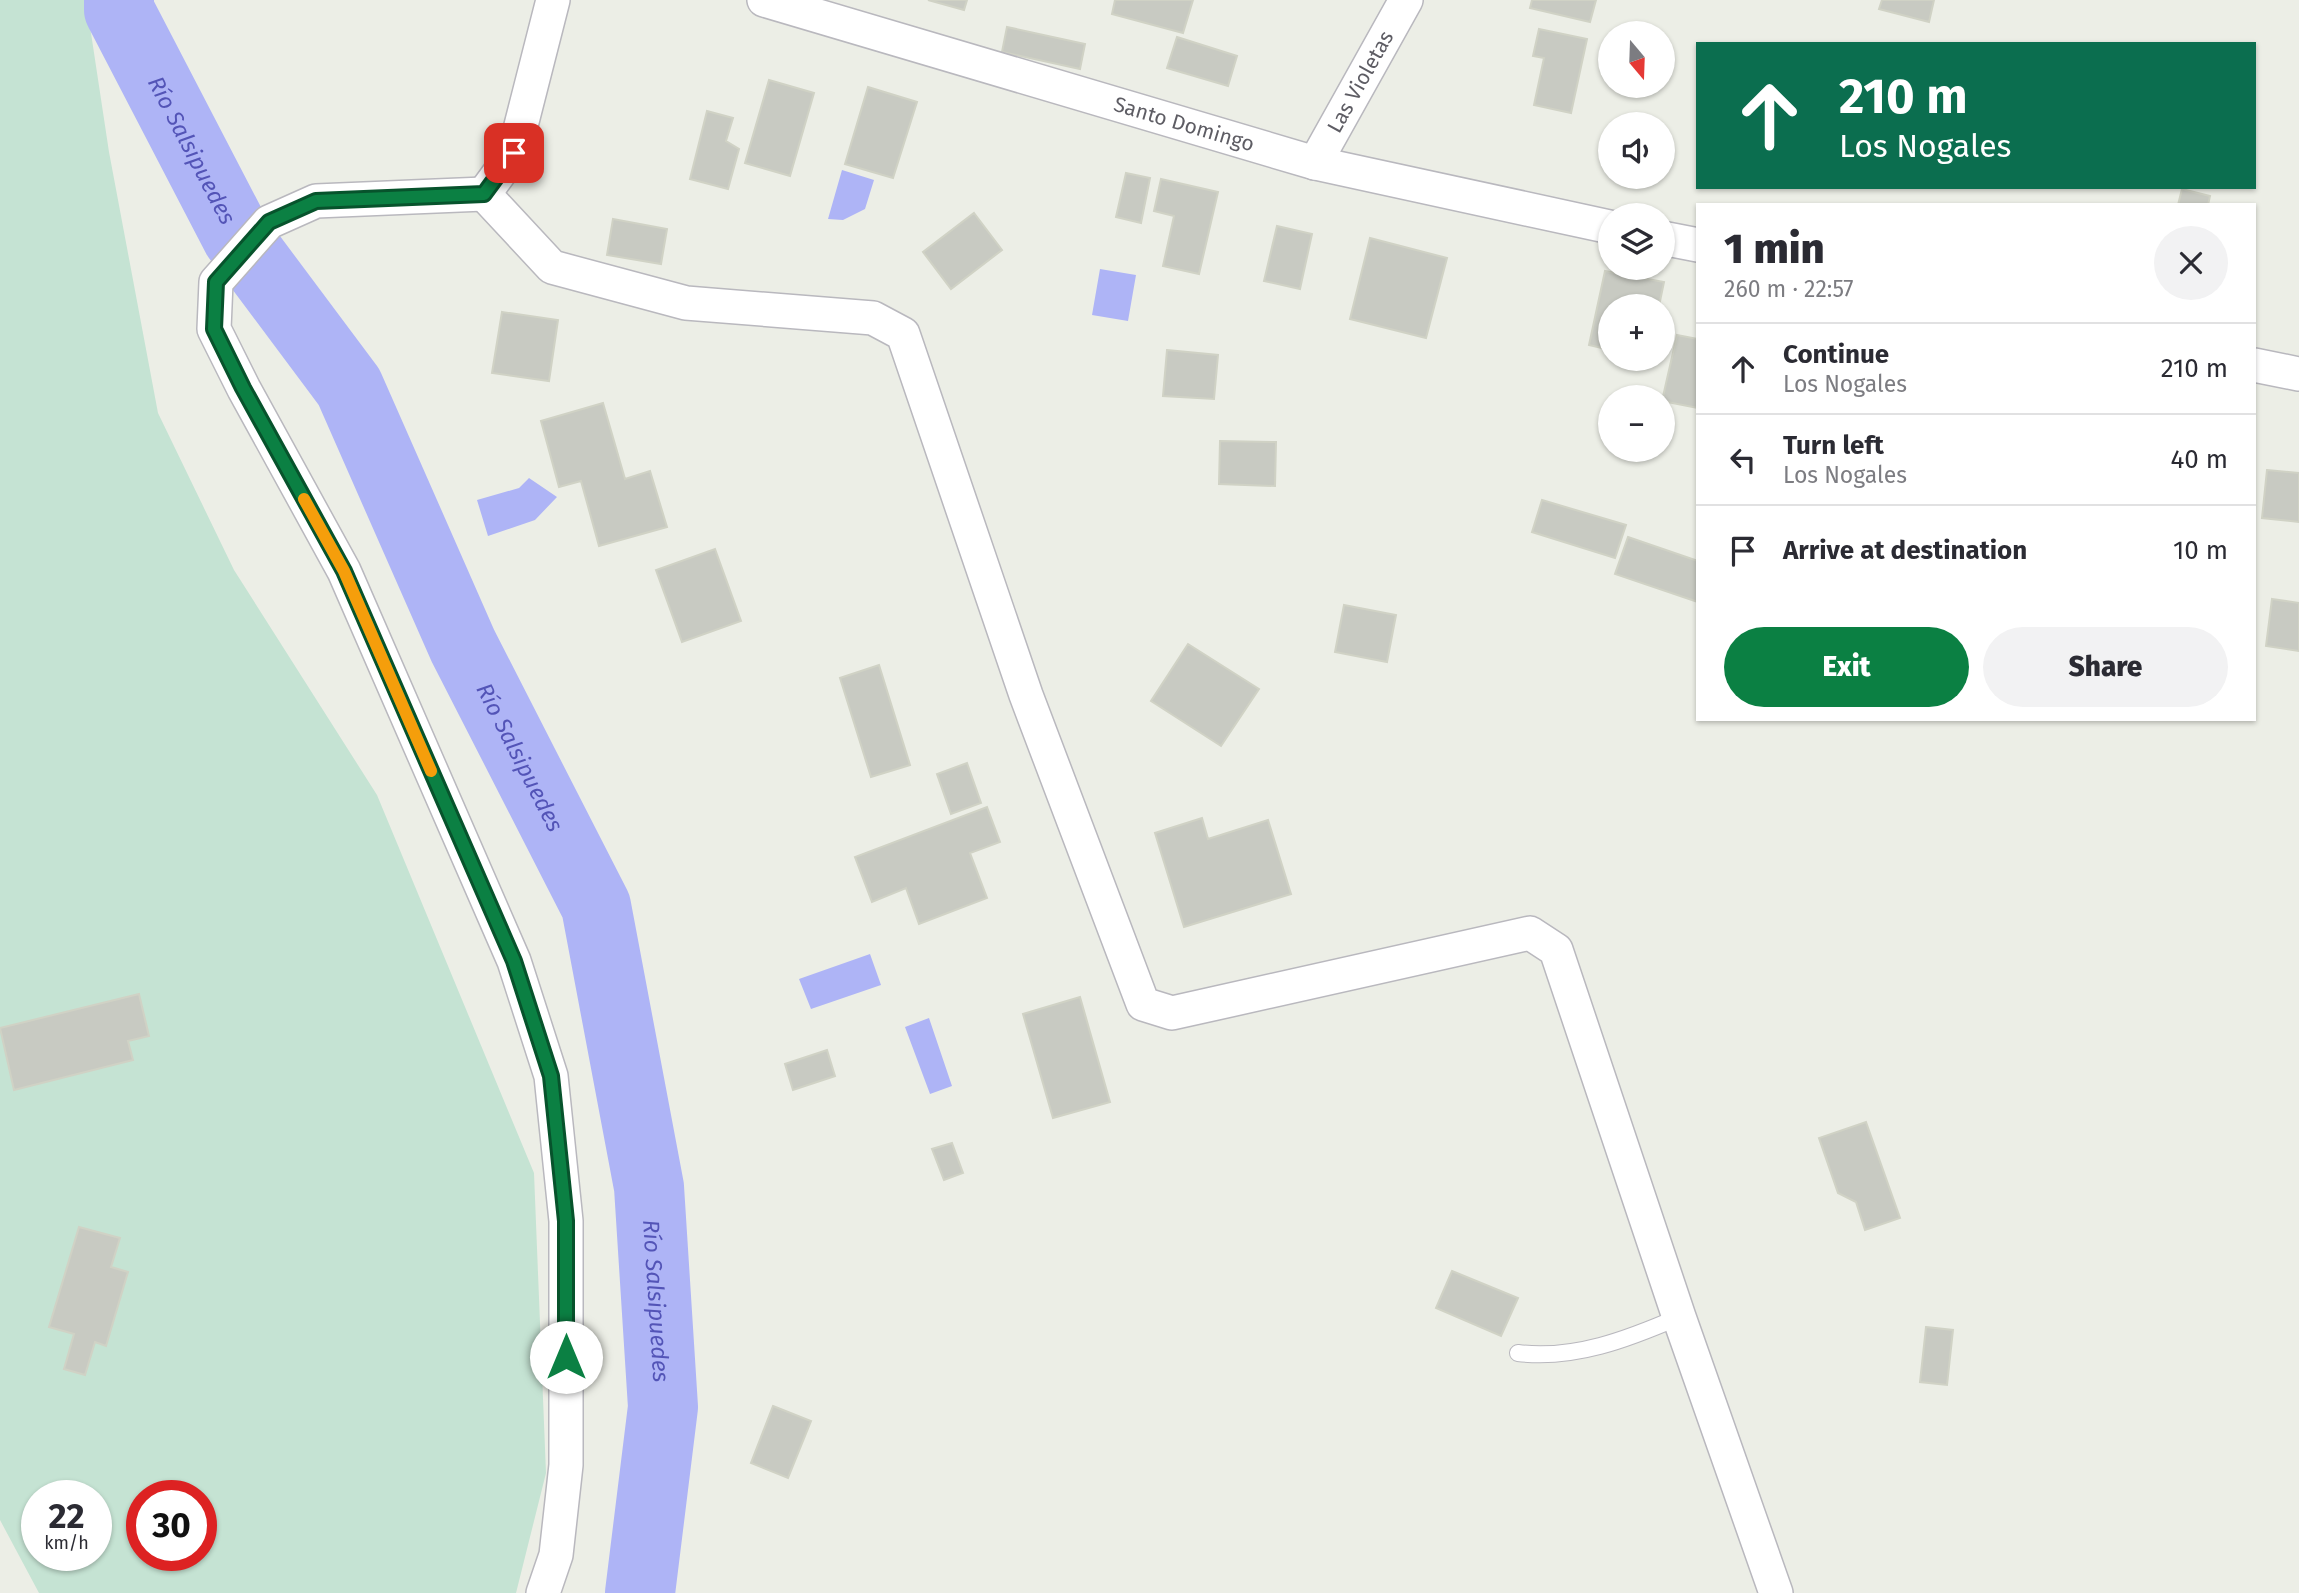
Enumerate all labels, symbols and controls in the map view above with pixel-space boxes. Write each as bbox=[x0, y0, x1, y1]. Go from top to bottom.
north arrow bbox=[1598, 21, 1675, 98]
map controls bbox=[1598, 21, 1675, 462]
street label: Las Violetas bbox=[1322, 26, 1399, 137]
text: 210 m bbox=[1839, 67, 1968, 126]
icon: ahead bbox=[1724, 70, 1815, 161]
water label: Río Salsipuedes bbox=[142, 71, 242, 229]
street label: Santo Domingo bbox=[1111, 91, 1257, 157]
button: sound bbox=[1598, 112, 1675, 189]
pin bbox=[484, 123, 544, 183]
text: Los Nogales bbox=[1839, 127, 2012, 165]
icon: arrive bbox=[495, 134, 533, 172]
button: layers bbox=[1598, 203, 1675, 280]
text: 1 min bbox=[1724, 224, 1825, 274]
button: close bbox=[2154, 226, 2228, 300]
text: 260 m · 22:57 bbox=[1724, 275, 1854, 303]
button: + bbox=[1598, 294, 1675, 371]
text: Continue bbox=[1783, 339, 1889, 370]
icon: ahead bbox=[1724, 350, 1762, 388]
text: 210 m bbox=[2161, 353, 2228, 384]
text: Los Nogales bbox=[1783, 370, 1907, 398]
button: − bbox=[1598, 385, 1675, 462]
text: Turn left bbox=[1783, 430, 1884, 461]
icon: left bbox=[1724, 441, 1762, 479]
text: 40 m bbox=[2170, 444, 2228, 475]
text: Los Nogales bbox=[1783, 461, 1907, 489]
icon: arrive bbox=[1724, 532, 1762, 570]
text: Arrive at destination bbox=[1783, 535, 2027, 566]
text: 10 m bbox=[2173, 535, 2228, 566]
button: Exit bbox=[1724, 627, 1969, 707]
button: Share bbox=[1983, 627, 2228, 707]
water label: Río Salsipuedes bbox=[470, 678, 570, 837]
water label: Río Salsipuedes bbox=[637, 1219, 675, 1383]
position arrow bbox=[529, 1320, 603, 1394]
speed limit sign: 30 bbox=[126, 1480, 217, 1571]
text: 22 bbox=[48, 1495, 85, 1537]
text: km/h bbox=[44, 1532, 89, 1554]

